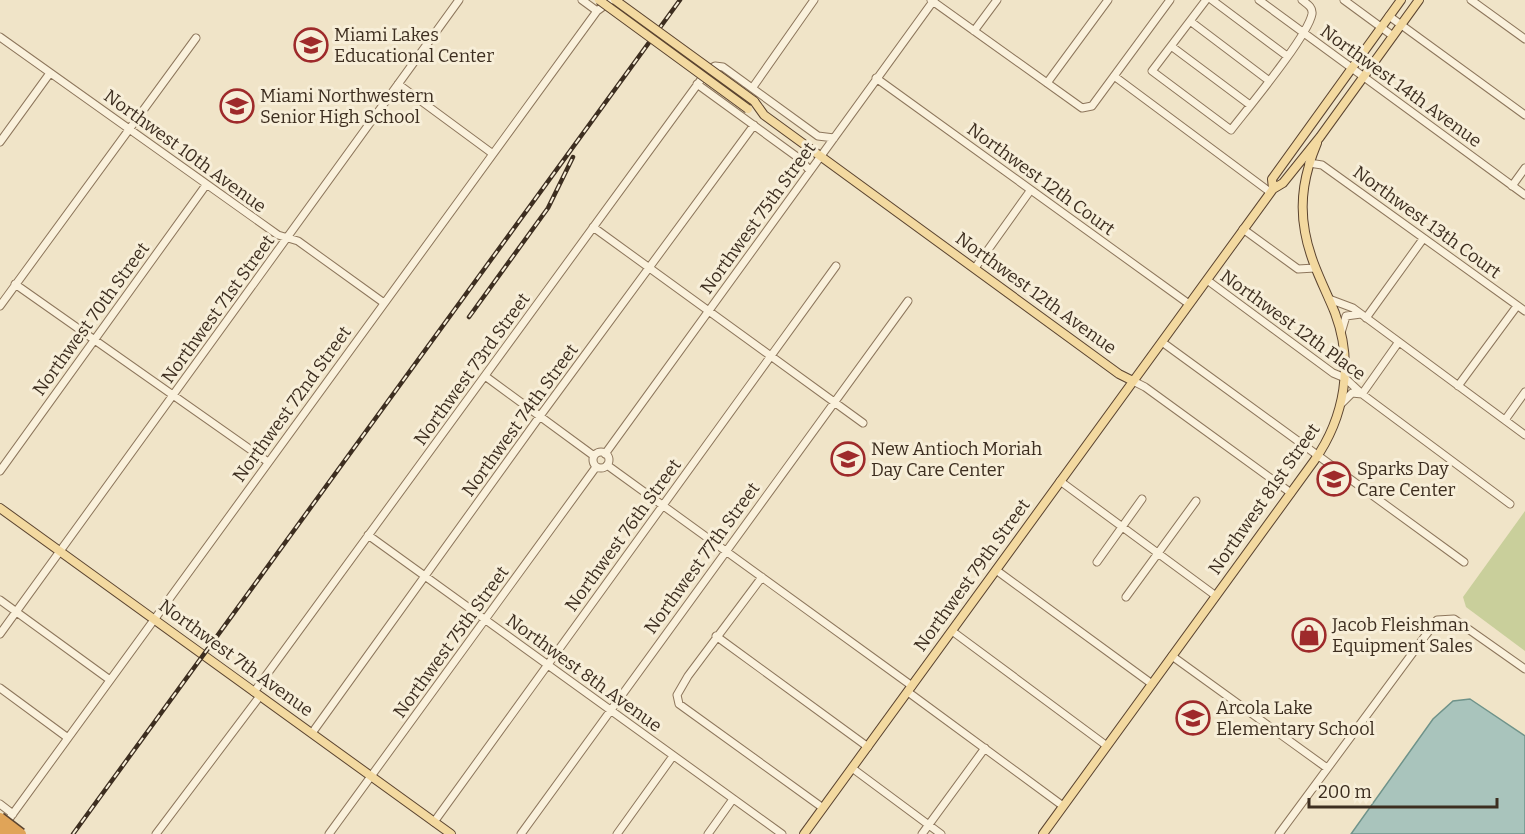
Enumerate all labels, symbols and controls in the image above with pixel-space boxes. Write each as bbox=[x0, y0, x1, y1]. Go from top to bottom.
street label: Northwest 14th Avenue bbox=[1316, 20, 1486, 152]
place label: Miami Lakes Educational Center bbox=[334, 24, 494, 67]
school or university icon: Miami Lakes Educational Center bbox=[293, 27, 329, 63]
street label: Northwest 10th Avenue bbox=[100, 85, 270, 217]
place label: Miami Northwestern Senior High School bbox=[260, 85, 435, 128]
school or university icon: Miami Northwestern Senior High School bbox=[219, 88, 255, 124]
street label: Northwest 12th Court bbox=[963, 118, 1120, 240]
street label: Northwest 75th Street bbox=[696, 137, 821, 298]
street label: Northwest 13th Court bbox=[1349, 161, 1506, 283]
street label: Northwest 12th Avenue bbox=[951, 227, 1121, 359]
street label: Northwest 71st Street bbox=[157, 230, 279, 387]
street label: Northwest 70th Street bbox=[28, 238, 154, 400]
street label: Northwest 12th Place bbox=[1216, 265, 1370, 385]
street label: Northwest 73rd Street bbox=[409, 288, 535, 450]
street label: Northwest 72nd Street bbox=[228, 321, 356, 486]
street label: Northwest 74th Street bbox=[457, 339, 583, 501]
street label: Northwest 81st Street bbox=[1203, 419, 1325, 579]
place label: New Antioch Moriah Day Care Center bbox=[871, 438, 1042, 481]
school or university icon: New Antioch Moriah Day Care Center bbox=[830, 441, 866, 477]
street label: Northwest 76th Street bbox=[560, 454, 686, 616]
place label: Sparks Day Care Center bbox=[1357, 458, 1456, 501]
school or university icon: Sparks Day Care Center bbox=[1316, 461, 1352, 497]
street label: Northwest 77th Street bbox=[640, 478, 765, 638]
street label: Northwest 79th Street bbox=[909, 494, 1035, 656]
street label: Northwest 75th Street bbox=[389, 561, 514, 722]
street label: Northwest 7th Avenue bbox=[155, 595, 317, 721]
street label: Northwest 8th Avenue bbox=[502, 609, 666, 737]
place label: Jacob Fleishman Equipment Sales bbox=[1331, 614, 1473, 657]
shop icon: Jacob Fleishman Equipment Sales bbox=[1291, 617, 1327, 653]
place label: Arcola Lake Elementary School bbox=[1216, 697, 1375, 740]
school or university icon: Arcola Lake Elementary School bbox=[1175, 700, 1211, 736]
scale bar bbox=[1309, 771, 1496, 809]
text: 200 m bbox=[1318, 781, 1372, 803]

